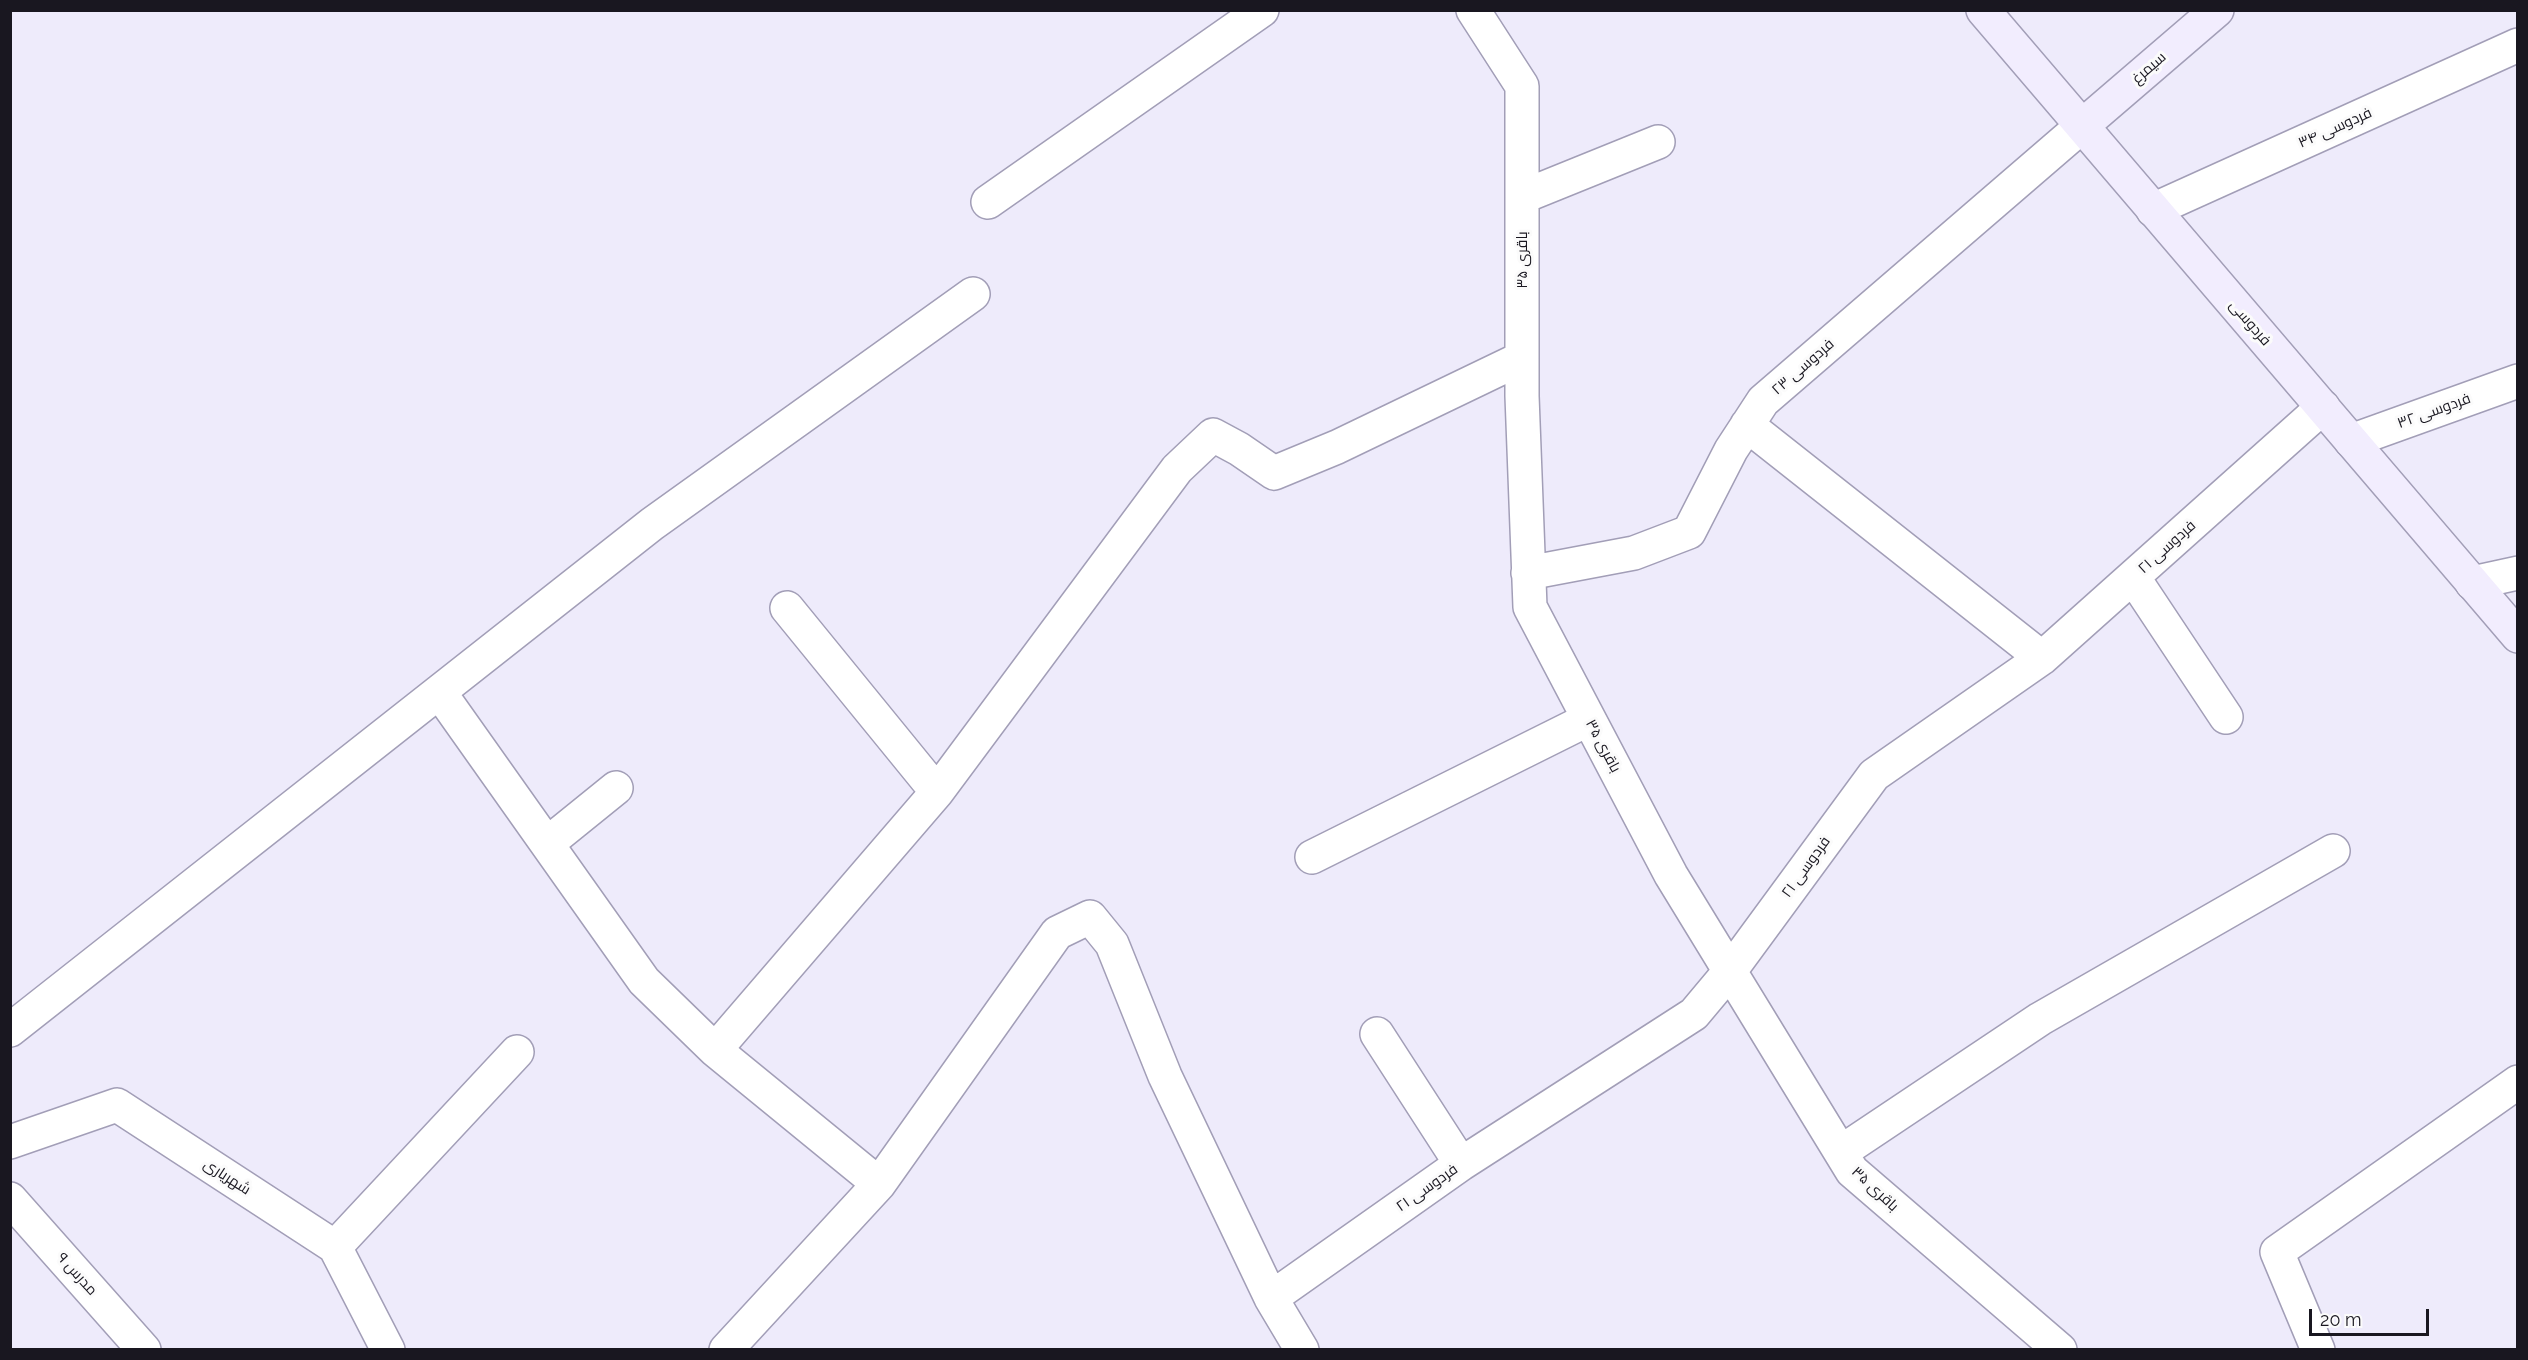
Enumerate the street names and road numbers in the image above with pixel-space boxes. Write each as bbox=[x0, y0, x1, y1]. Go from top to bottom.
street label: سیمرغ bbox=[2128, 48, 2170, 88]
street label: فردوسی ۳۴ bbox=[2295, 104, 2375, 152]
street label: باقری ۳۵ bbox=[1513, 231, 1531, 289]
street label: فردوسی bbox=[2225, 296, 2275, 350]
street label: فردوسی ۲۳ bbox=[1768, 335, 1838, 399]
street label: فردوسی ۳۲ bbox=[2395, 389, 2473, 433]
street label: فردوسی ۲۱ bbox=[2135, 517, 2199, 577]
street label: باقری ۳۵ bbox=[1582, 716, 1624, 776]
street label: فردوسی ۲۱ bbox=[1778, 833, 1834, 901]
street label: شهریاری bbox=[200, 1155, 254, 1199]
street label: فردوسی ۲۱ bbox=[1393, 1160, 1461, 1216]
street label: باقری ۳۵ bbox=[1848, 1163, 1902, 1215]
street label: مدرس ۹ bbox=[53, 1249, 101, 1299]

